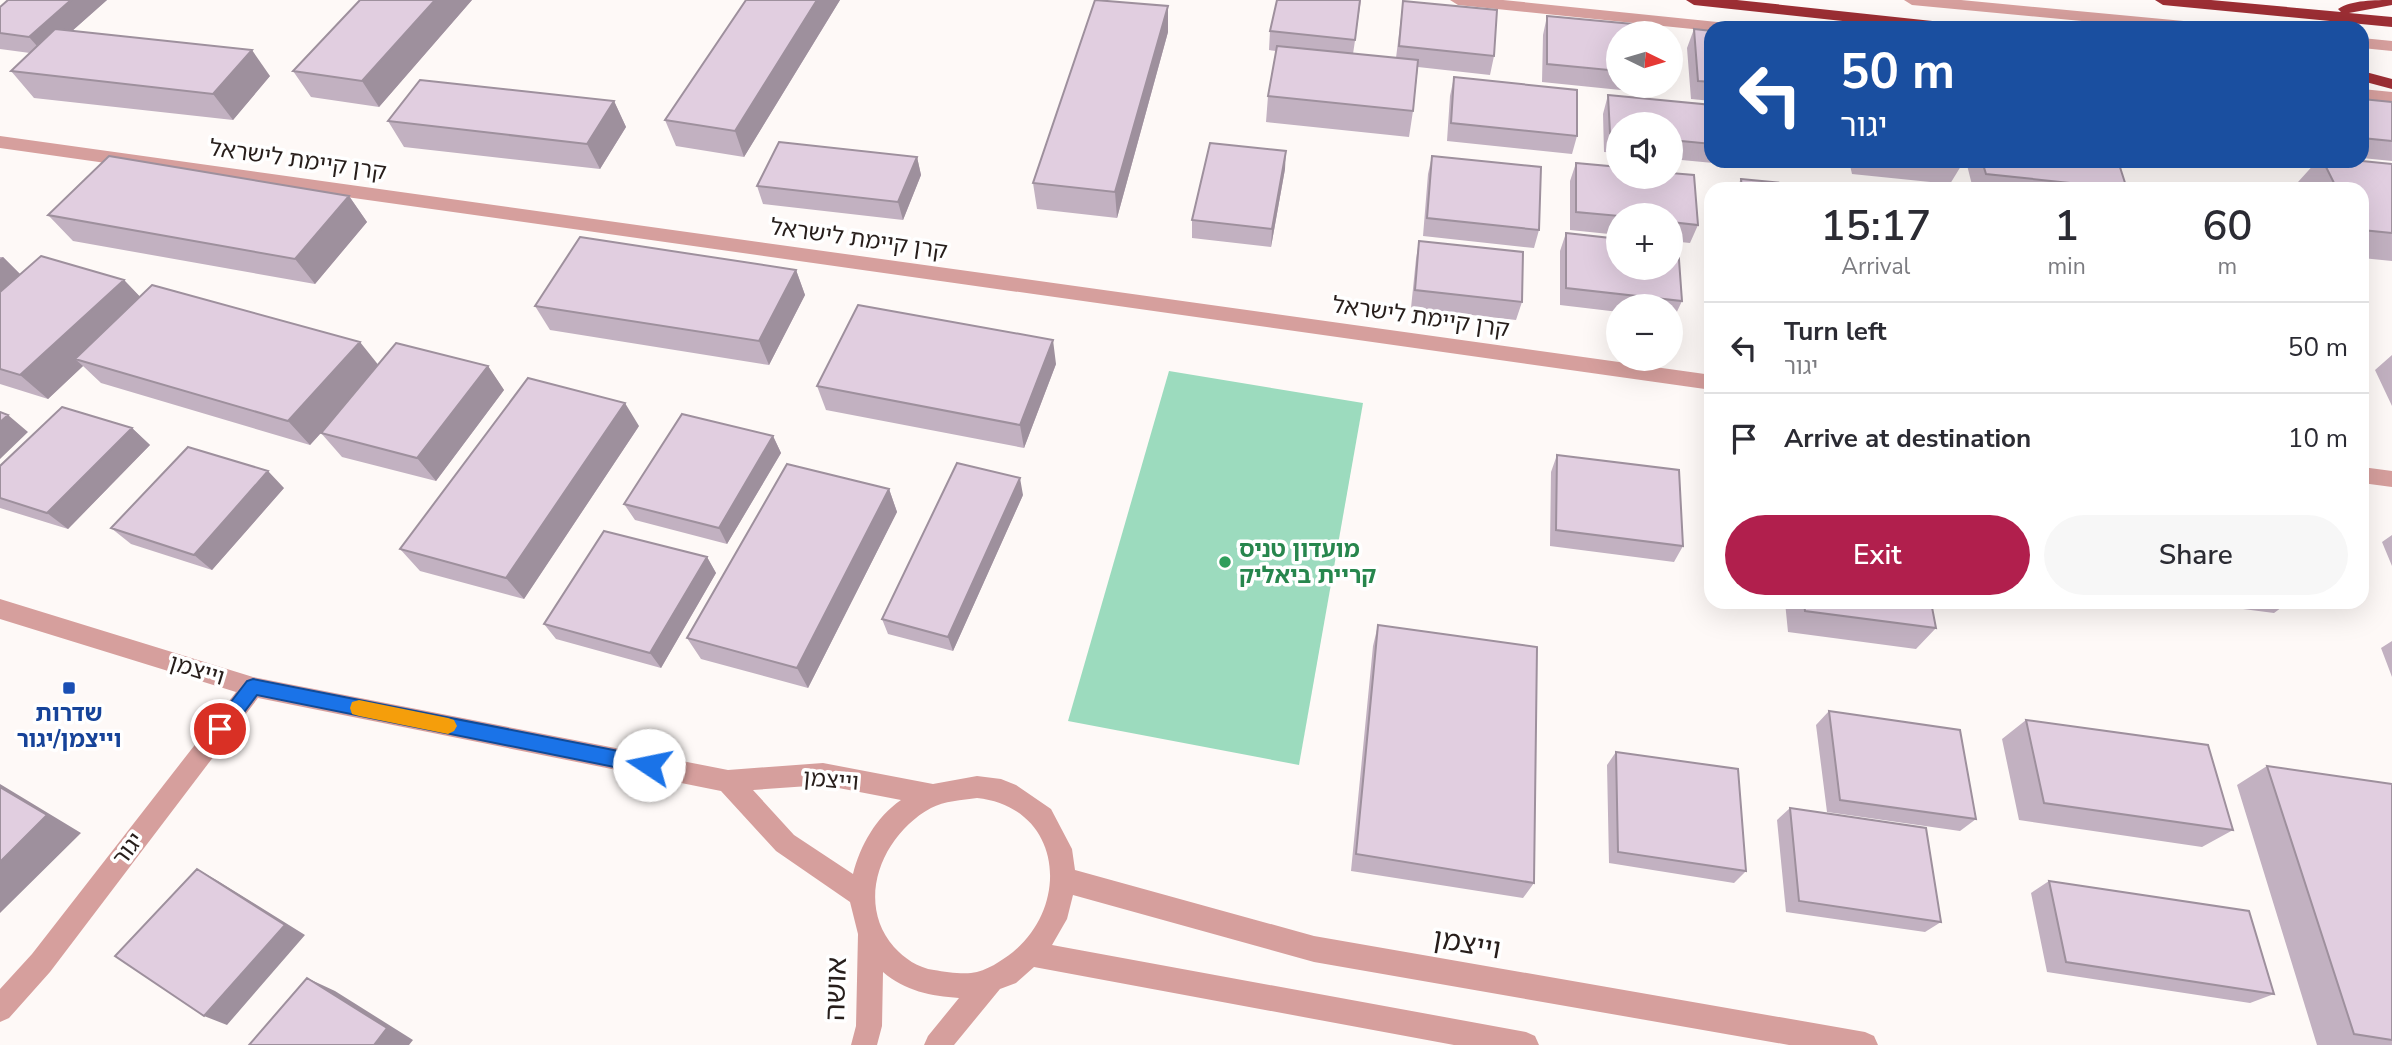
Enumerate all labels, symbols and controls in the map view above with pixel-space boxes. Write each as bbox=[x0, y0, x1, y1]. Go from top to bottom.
north arrow bbox=[1606, 21, 1684, 98]
map controls bbox=[1606, 21, 1683, 371]
text: 50 m bbox=[1840, 38, 1955, 105]
icon: left bbox=[1725, 49, 1816, 140]
text: יגור bbox=[1840, 104, 1887, 147]
button: sound bbox=[1606, 112, 1683, 189]
street label: קרן קיימת לישראל bbox=[207, 132, 389, 188]
text: 15:17 bbox=[1820, 198, 1931, 255]
text: 1 bbox=[2054, 198, 2079, 255]
text: 60 bbox=[2202, 198, 2253, 255]
button: + bbox=[1606, 203, 1683, 280]
street label: קרן קיימת לישראל bbox=[768, 211, 950, 267]
text: Arrival bbox=[1841, 251, 1910, 282]
text: min bbox=[2048, 251, 2086, 282]
text: m bbox=[2217, 251, 2237, 282]
street label: קרן קיימת לישראל bbox=[1330, 289, 1512, 345]
button: − bbox=[1606, 294, 1683, 371]
text: Turn left bbox=[1784, 314, 1887, 349]
icon: left bbox=[1725, 329, 1763, 367]
text: 50 m bbox=[2288, 330, 2348, 365]
text: יגור bbox=[1784, 351, 1818, 382]
icon: arrive bbox=[1725, 420, 1763, 458]
text: Arrive at destination bbox=[1784, 421, 2031, 456]
text: 10 m bbox=[2288, 421, 2348, 456]
button: Exit bbox=[1725, 515, 2030, 595]
button: Share bbox=[2044, 515, 2348, 595]
place label: מועדון טניס קריית ביאליק bbox=[1239, 534, 1376, 591]
marker: מועדון טניס קריית ביאליק bbox=[1217, 554, 1233, 570]
street label: וייצמן bbox=[166, 647, 228, 693]
marker: שדרות וייצמן/יגור bbox=[61, 680, 77, 696]
place label: שדרות וייצמן/יגור bbox=[16, 698, 122, 755]
pin bbox=[190, 699, 250, 759]
icon: arrive bbox=[201, 710, 239, 748]
position arrow bbox=[612, 728, 686, 802]
street label: וייצמן bbox=[802, 762, 860, 798]
street label: יגור bbox=[105, 826, 151, 872]
street label: וייצמן bbox=[1430, 919, 1504, 969]
street label: אושה bbox=[816, 956, 856, 1022]

